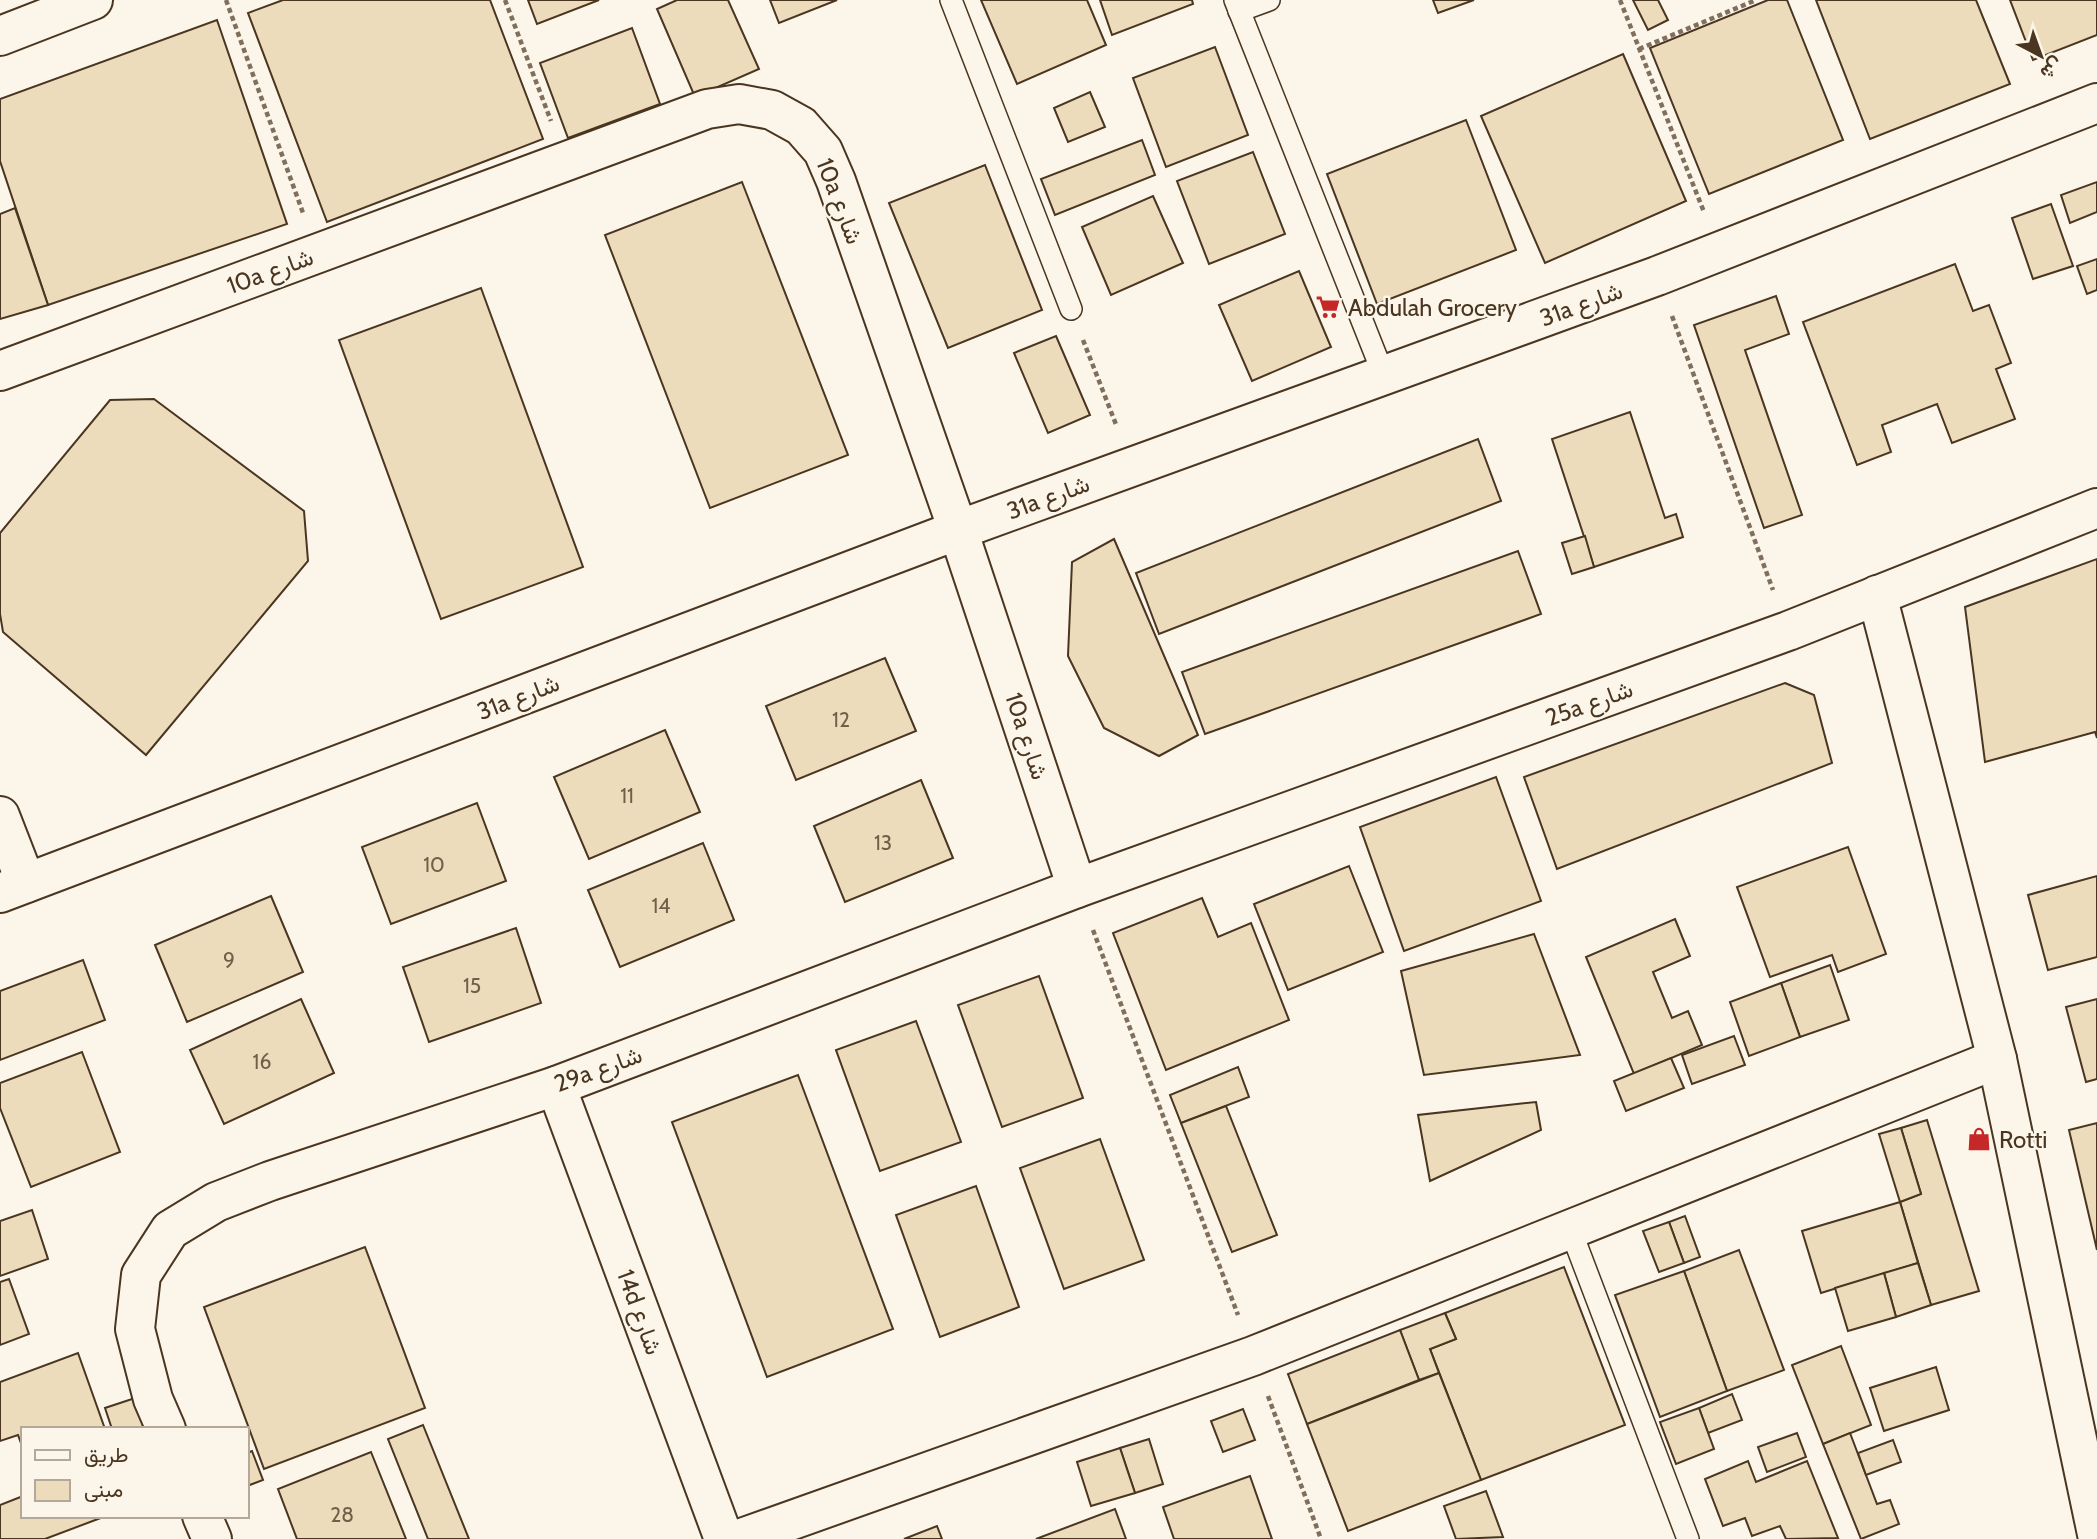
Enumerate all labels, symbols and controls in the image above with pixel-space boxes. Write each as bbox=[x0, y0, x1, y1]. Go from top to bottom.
north arrow bbox=[2006, 21, 2076, 91]
text: ش bbox=[2036, 52, 2068, 85]
street label: 10a شارع bbox=[809, 154, 870, 249]
street label: 10a شارع bbox=[223, 242, 318, 302]
street label: 31a شارع bbox=[1536, 276, 1627, 334]
supermarket icon: Abdulah Grocery bbox=[1314, 293, 1342, 321]
place label: Abdulah Grocery bbox=[1348, 293, 1517, 322]
street label: 31a شارع bbox=[1003, 469, 1094, 527]
street label: 31a شارع bbox=[473, 668, 564, 728]
street label: 25a شارع bbox=[1541, 674, 1637, 734]
street label: 10a شارع bbox=[997, 689, 1055, 784]
house number: 12 bbox=[832, 707, 850, 732]
house number: 11 bbox=[620, 783, 634, 808]
house number: 13 bbox=[874, 830, 892, 855]
house number: 10 bbox=[423, 852, 445, 877]
house number: 14 bbox=[652, 893, 670, 918]
house number: 9 bbox=[223, 947, 235, 972]
house number: 15 bbox=[463, 973, 481, 998]
street label: 29a شارع bbox=[550, 1040, 647, 1100]
house number: 16 bbox=[253, 1049, 271, 1074]
shop icon: Rotti bbox=[1965, 1125, 1993, 1153]
place label: Rotti bbox=[1999, 1125, 2047, 1154]
street label: 14d شارع bbox=[609, 1265, 669, 1359]
legend bbox=[21, 1427, 248, 1518]
text: طريق bbox=[84, 1442, 129, 1468]
text: مبنى bbox=[84, 1477, 123, 1502]
house number: 28 bbox=[330, 1502, 354, 1527]

